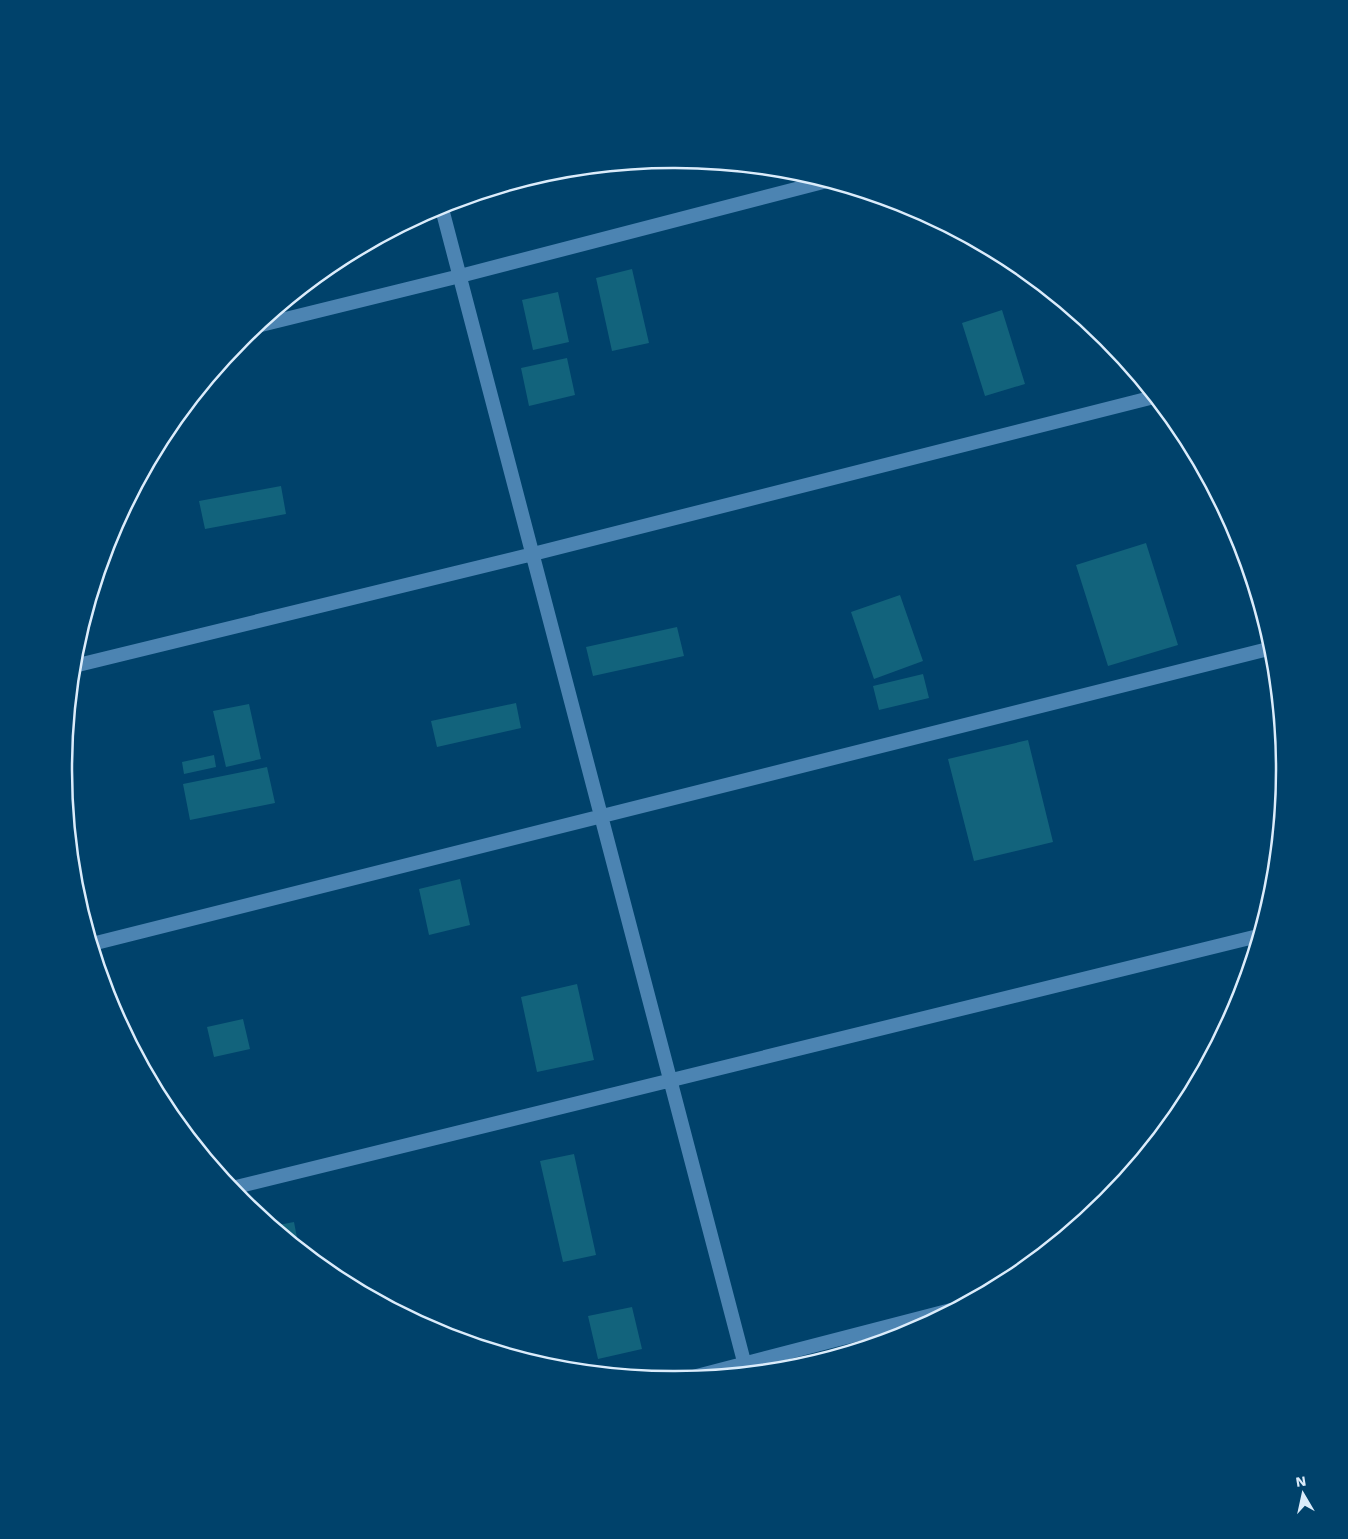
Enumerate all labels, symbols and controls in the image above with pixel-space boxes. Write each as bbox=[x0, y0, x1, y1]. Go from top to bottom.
north arrow bbox=[1278, 1469, 1328, 1519]
text: N bbox=[1295, 1472, 1307, 1490]

